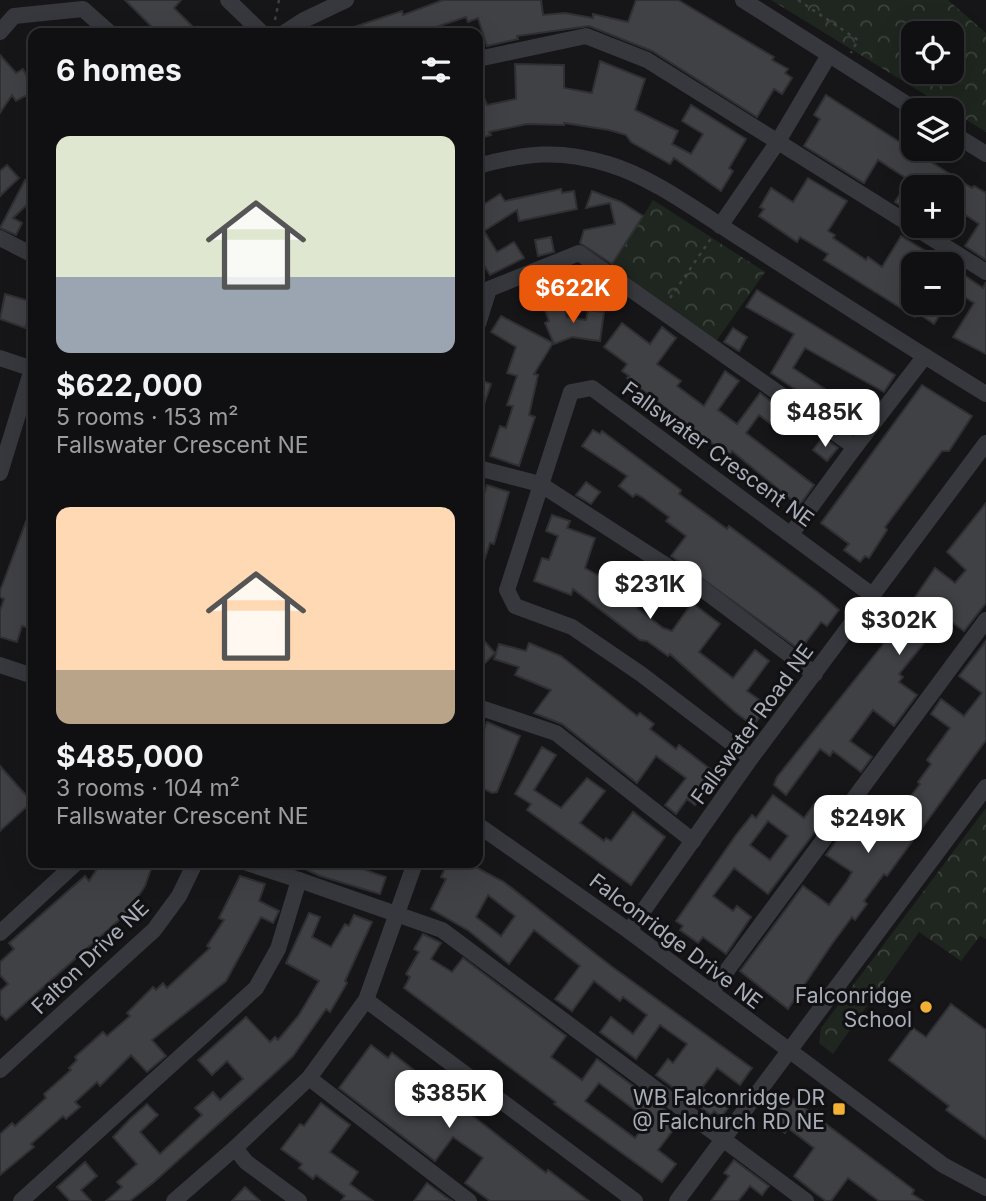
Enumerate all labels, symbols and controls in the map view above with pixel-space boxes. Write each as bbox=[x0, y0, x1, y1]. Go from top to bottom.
map controls bbox=[901, 21, 964, 315]
button: locate bbox=[901, 21, 964, 84]
icon: filters bbox=[417, 51, 455, 89]
text: 6 homes bbox=[56, 52, 182, 88]
button: layers bbox=[901, 98, 964, 161]
button: + bbox=[901, 175, 964, 238]
icon: home bbox=[193, 182, 319, 308]
button: − bbox=[901, 252, 964, 315]
pin: $622K bbox=[524, 266, 622, 325]
text: $622K bbox=[535, 274, 611, 302]
text: $622,000 bbox=[56, 367, 203, 403]
street label: Fallswater Crescent NE bbox=[617, 376, 819, 532]
pin: $485K bbox=[776, 390, 874, 449]
text: $485K bbox=[787, 398, 863, 426]
text: 5 rooms · 153 m² bbox=[56, 403, 238, 431]
text: Fallswater Crescent NE bbox=[56, 431, 309, 459]
icon: home bbox=[193, 553, 319, 679]
pin: $231K bbox=[601, 562, 699, 621]
text: $231K bbox=[615, 570, 685, 598]
pin: $302K bbox=[850, 598, 948, 657]
text: $302K bbox=[861, 606, 937, 634]
street label: Fallswater Road NE bbox=[686, 639, 818, 809]
text: $485,000 bbox=[56, 738, 204, 774]
text: 3 rooms · 104 m² bbox=[56, 774, 240, 802]
pin: $249K bbox=[819, 796, 917, 855]
text: Fallswater Crescent NE bbox=[56, 802, 309, 830]
text: $249K bbox=[830, 804, 906, 832]
street label: Falconridge Drive NE bbox=[585, 868, 767, 1014]
street label: Falton Drive NE bbox=[26, 895, 154, 1019]
place label: Falconridge School bbox=[795, 983, 912, 1032]
marker: Falconridge School bbox=[918, 999, 934, 1015]
pin: $385K bbox=[400, 1070, 498, 1130]
text: $385K bbox=[411, 1079, 487, 1107]
place label: WB Falconridge DR @ Falchurch RD NE bbox=[632, 1085, 825, 1134]
marker: WB Falconridge DR @ Falchurch RD NE bbox=[831, 1101, 847, 1117]

